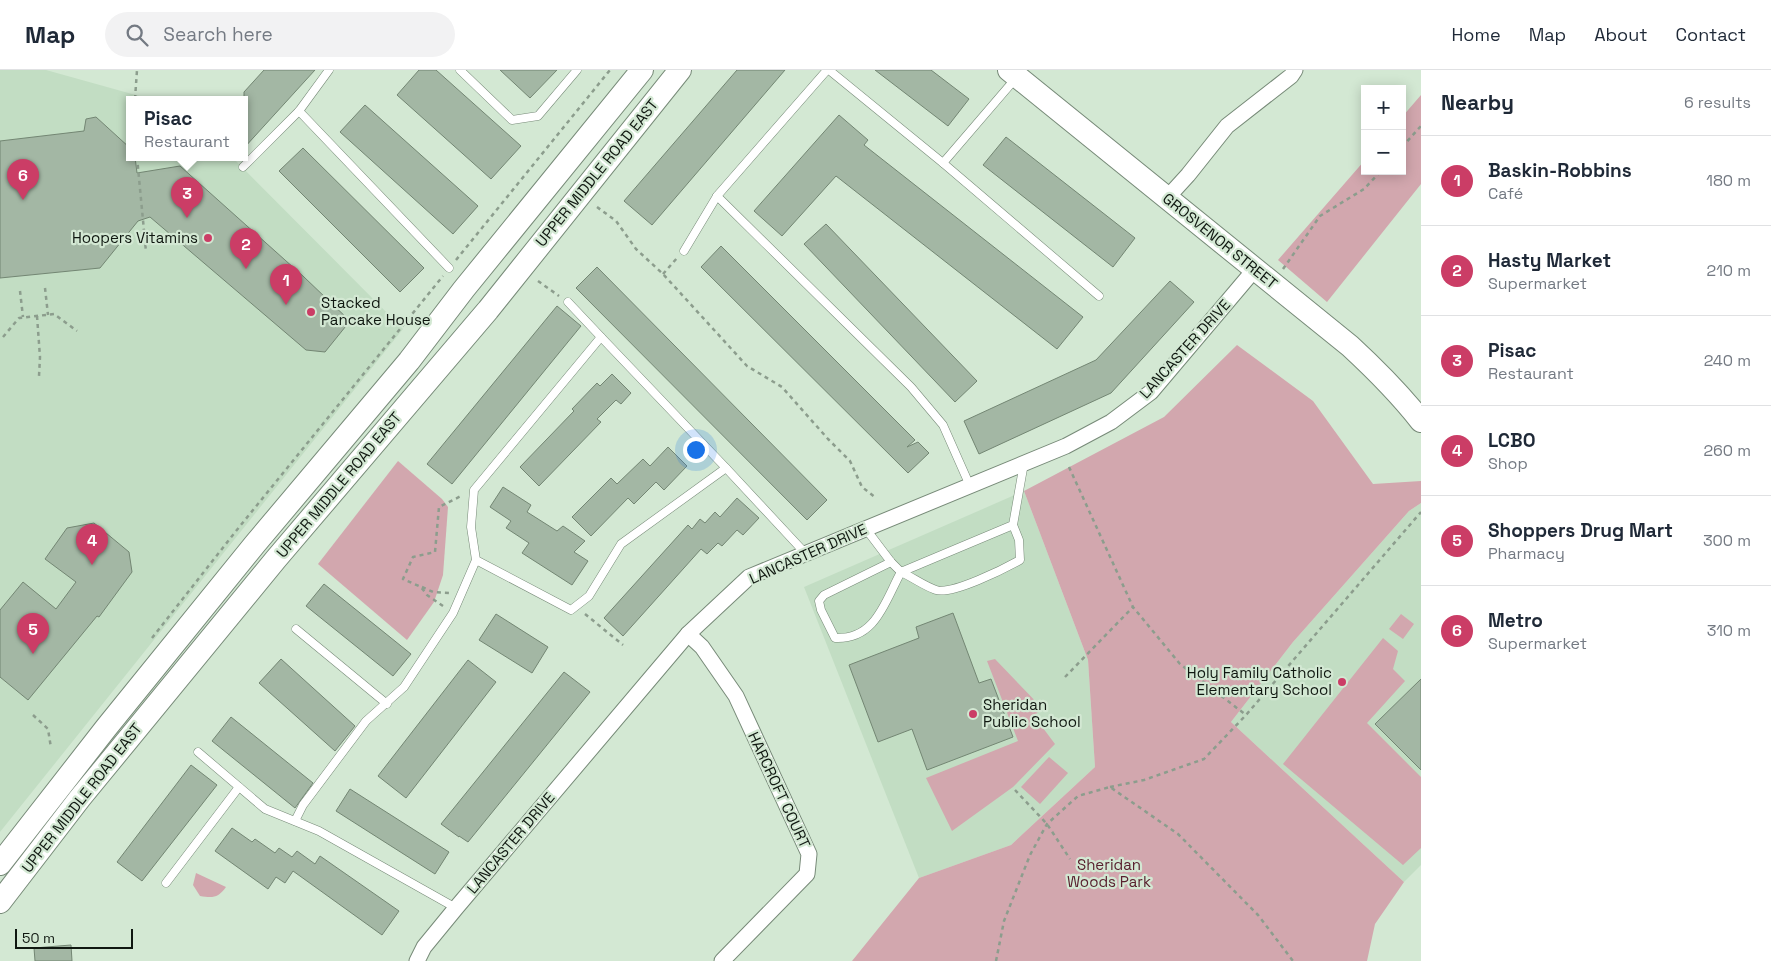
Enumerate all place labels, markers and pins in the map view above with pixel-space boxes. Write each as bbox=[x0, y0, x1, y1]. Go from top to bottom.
pin: 6 bbox=[7, 159, 39, 200]
pin: 3 bbox=[171, 177, 203, 218]
place label: Hoopers Vitamins bbox=[72, 228, 198, 247]
pin: 2 bbox=[230, 228, 262, 269]
marker: Hoopers Vitamins bbox=[202, 232, 214, 244]
pin: 1 bbox=[270, 264, 302, 305]
place label: Stacked Pancake House bbox=[321, 293, 431, 329]
marker: Stacked Pancake House bbox=[305, 306, 317, 318]
pin: 4 bbox=[76, 524, 108, 565]
pin: 5 bbox=[17, 613, 49, 654]
place label: Holy Family Catholic Elementary School bbox=[1187, 663, 1332, 699]
marker: Holy Family Catholic Elementary School bbox=[1336, 676, 1348, 688]
place label: Sheridan Public School bbox=[983, 695, 1081, 731]
marker: Sheridan Public School bbox=[967, 708, 979, 720]

